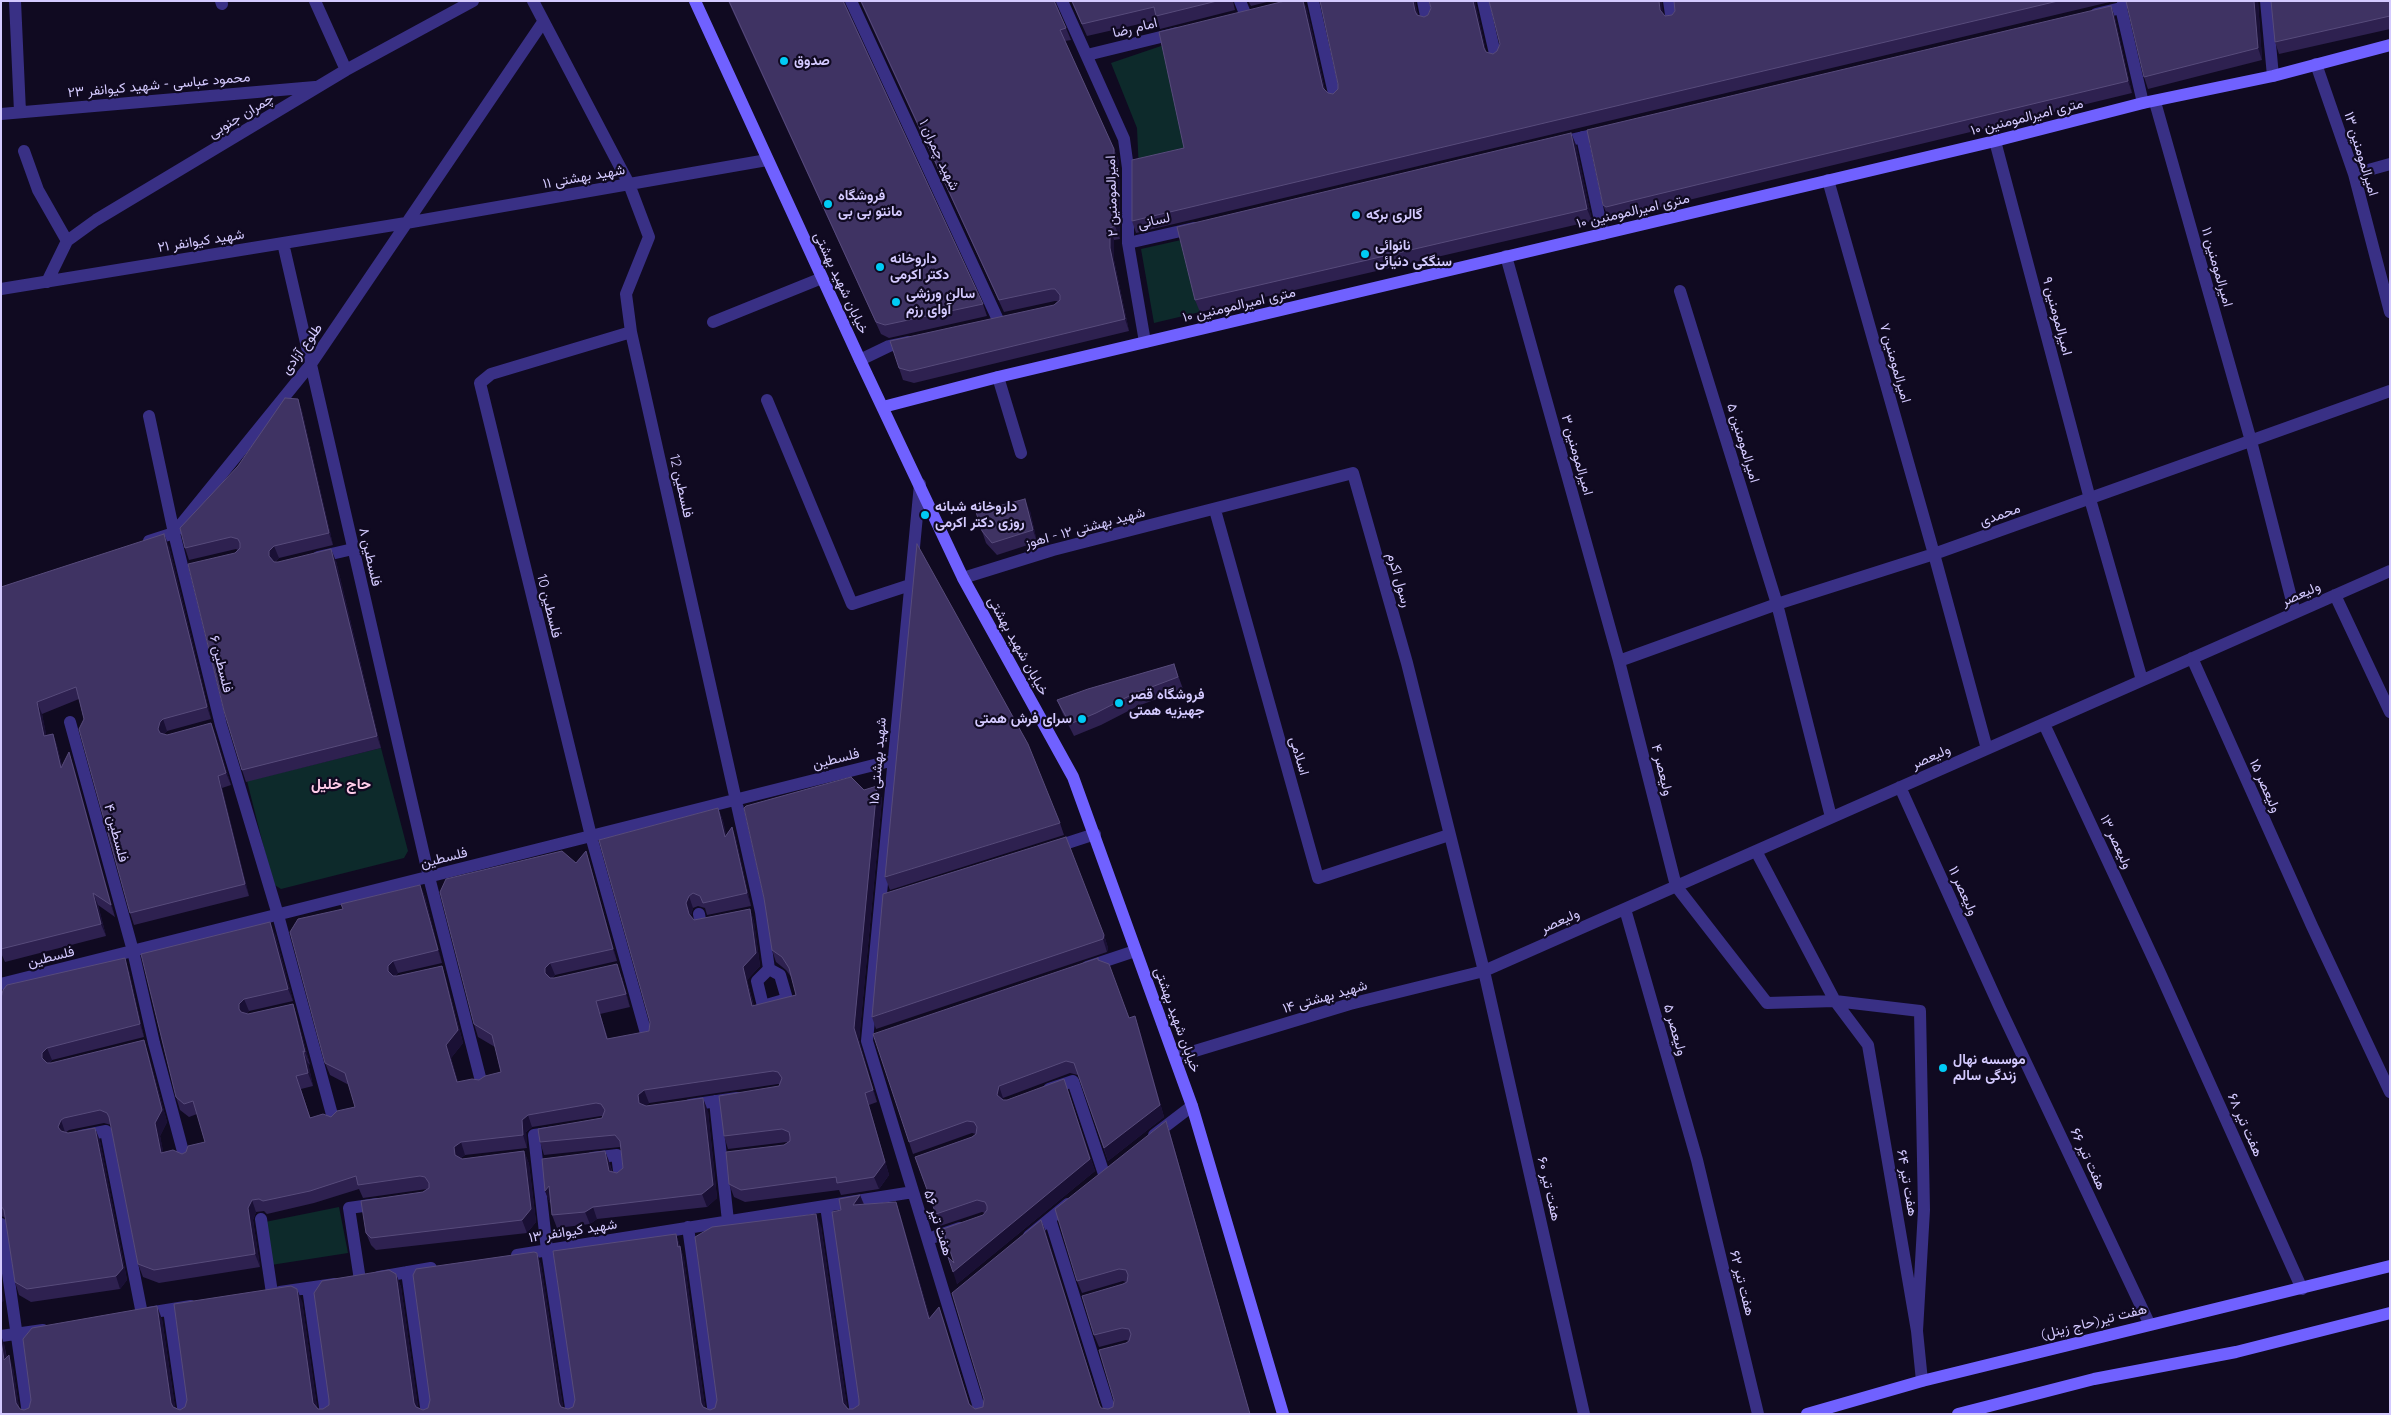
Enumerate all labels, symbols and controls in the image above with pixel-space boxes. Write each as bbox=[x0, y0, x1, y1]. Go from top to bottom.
street label: امام رضا bbox=[1111, 14, 1159, 42]
place label: صدوق bbox=[794, 53, 830, 69]
marker: صدوق bbox=[778, 55, 790, 67]
street label: محمود عباسی - شهید کیوانفر ۲۳ bbox=[67, 69, 251, 101]
street label: چمران جنوبی bbox=[205, 90, 277, 142]
street label: ۱۰ متری امیرالمومنین bbox=[1969, 95, 2085, 139]
street label: امیرالمومنین ۱۳ bbox=[2340, 110, 2382, 198]
street label: شهید چمران ۱ bbox=[915, 117, 963, 193]
street label: امیرالمومنین ۲ bbox=[1102, 155, 1122, 237]
street label: شهید بهشتی ۱۱ bbox=[542, 161, 626, 193]
place label: فروشگاه مانتو بی بی bbox=[838, 188, 902, 220]
street label: ۱۰ متری امیرالمومنین bbox=[1575, 190, 1691, 232]
marker: فروشگاه مانتو بی بی bbox=[822, 198, 834, 210]
place label: گالری برکه bbox=[1366, 207, 1422, 223]
street label: لسانی bbox=[1136, 209, 1172, 233]
marker: گالری برکه bbox=[1350, 209, 1362, 221]
street label: امیرالمومنین ۱۱ bbox=[2198, 225, 2236, 309]
street label: شهید کیوانفر ۲۱ bbox=[157, 226, 245, 256]
street label: خیابان شهید بهشتی bbox=[810, 229, 872, 337]
place label: نانوائی سنگکی دنیائی bbox=[1375, 238, 1452, 270]
marker: نانوائی سنگکی دنیائی bbox=[1359, 248, 1371, 260]
place label: داروخانه دکتر اکرمی bbox=[890, 251, 949, 284]
marker: داروخانه دکتر اکرمی bbox=[874, 261, 886, 273]
street label: امیرالمومنین ۹ bbox=[2038, 275, 2076, 357]
street label: ۱۰ متری امیرالمومنین bbox=[1181, 284, 1297, 326]
place label: سالن ورزشی آوای رزم bbox=[906, 286, 975, 318]
marker: سالن ورزشی آوای رزم bbox=[890, 296, 902, 308]
street label: طلوع آزادی bbox=[278, 320, 326, 378]
street label: امیرالمومنین ۷ bbox=[1876, 321, 1914, 405]
street label: امیرالمومنین ۵ bbox=[1723, 401, 1763, 485]
street label: امیرالمومنین ۳ bbox=[1557, 413, 1597, 497]
street label: فلسطین 12 bbox=[666, 453, 696, 519]
place label: داروخانه شبانه روزی دکتر اکرمی bbox=[935, 499, 1025, 532]
street label: محمدی bbox=[1977, 500, 2023, 530]
street label: شهید بهشتی ۱۲ - اهوز bbox=[1023, 504, 1147, 552]
marker: داروخانه شبانه روزی دکتر اکرمی bbox=[919, 509, 931, 521]
street label: فلسطین ۸ bbox=[355, 526, 385, 588]
street label: رسول اکرم bbox=[1383, 551, 1415, 609]
street label: فلسطین 10 bbox=[533, 572, 565, 640]
street label: ولیعصر bbox=[2279, 578, 2323, 610]
street label: خیابان شهید بهشتی bbox=[984, 594, 1052, 698]
street label: فلسطین ۶ bbox=[206, 634, 236, 694]
place label: فروشگاه قصر جهیزیه همتی bbox=[1129, 687, 1205, 720]
marker: فروشگاه قصر جهیزیه همتی bbox=[1113, 697, 1125, 709]
place label: سرای فرش همتی bbox=[975, 711, 1072, 727]
marker: سرای فرش همتی bbox=[1076, 713, 1088, 725]
street label: شهید بهشتی ۱۵ bbox=[866, 717, 890, 805]
street label: اسلامی bbox=[1285, 735, 1313, 777]
street label: ولیعصر bbox=[1909, 741, 1953, 773]
street label: ولیعصر ۴ bbox=[1647, 742, 1677, 798]
street label: فلسطین bbox=[811, 745, 861, 773]
street label: ولیعصر ۱۵ bbox=[2246, 757, 2284, 815]
district label: حاج خلیل bbox=[311, 775, 371, 793]
street label: فلسطین ۴ bbox=[100, 802, 132, 864]
street label: ولیعصر ۱۳ bbox=[2096, 812, 2136, 872]
street label: فلسطین bbox=[419, 844, 469, 872]
street label: ولیعصر ۱۱ bbox=[1945, 864, 1981, 918]
street label: ولیعصر bbox=[1538, 905, 1582, 937]
street label: فلسطین bbox=[26, 943, 76, 971]
street label: خیابان شهید بهشتی bbox=[1150, 965, 1204, 1075]
street label: شهید بهشتی ۱۴ bbox=[1281, 977, 1369, 1017]
street label: ولیعصر ۵ bbox=[1660, 1002, 1690, 1058]
place label: موسسه نهال زندگی سالم bbox=[1953, 1052, 2026, 1084]
marker: موسسه نهال زندگی سالم bbox=[1937, 1062, 1949, 1074]
street label: هفت تیر ۶۸ bbox=[2224, 1091, 2266, 1159]
street label: هفت تیر ۶۶ bbox=[2066, 1125, 2110, 1193]
street label: هفت تیر ۶۴ bbox=[1893, 1148, 1921, 1218]
street label: هفت تیر ۶۰ bbox=[1533, 1155, 1565, 1223]
street label: هفت تیر ۵۶ bbox=[920, 1188, 956, 1258]
street label: شهید کیوانفر ۱۳ bbox=[528, 1216, 618, 1246]
street label: هفت تیر ۶۲ bbox=[1726, 1249, 1758, 1317]
street label: هفت تیر(حاج زینل) bbox=[2039, 1301, 2149, 1343]

